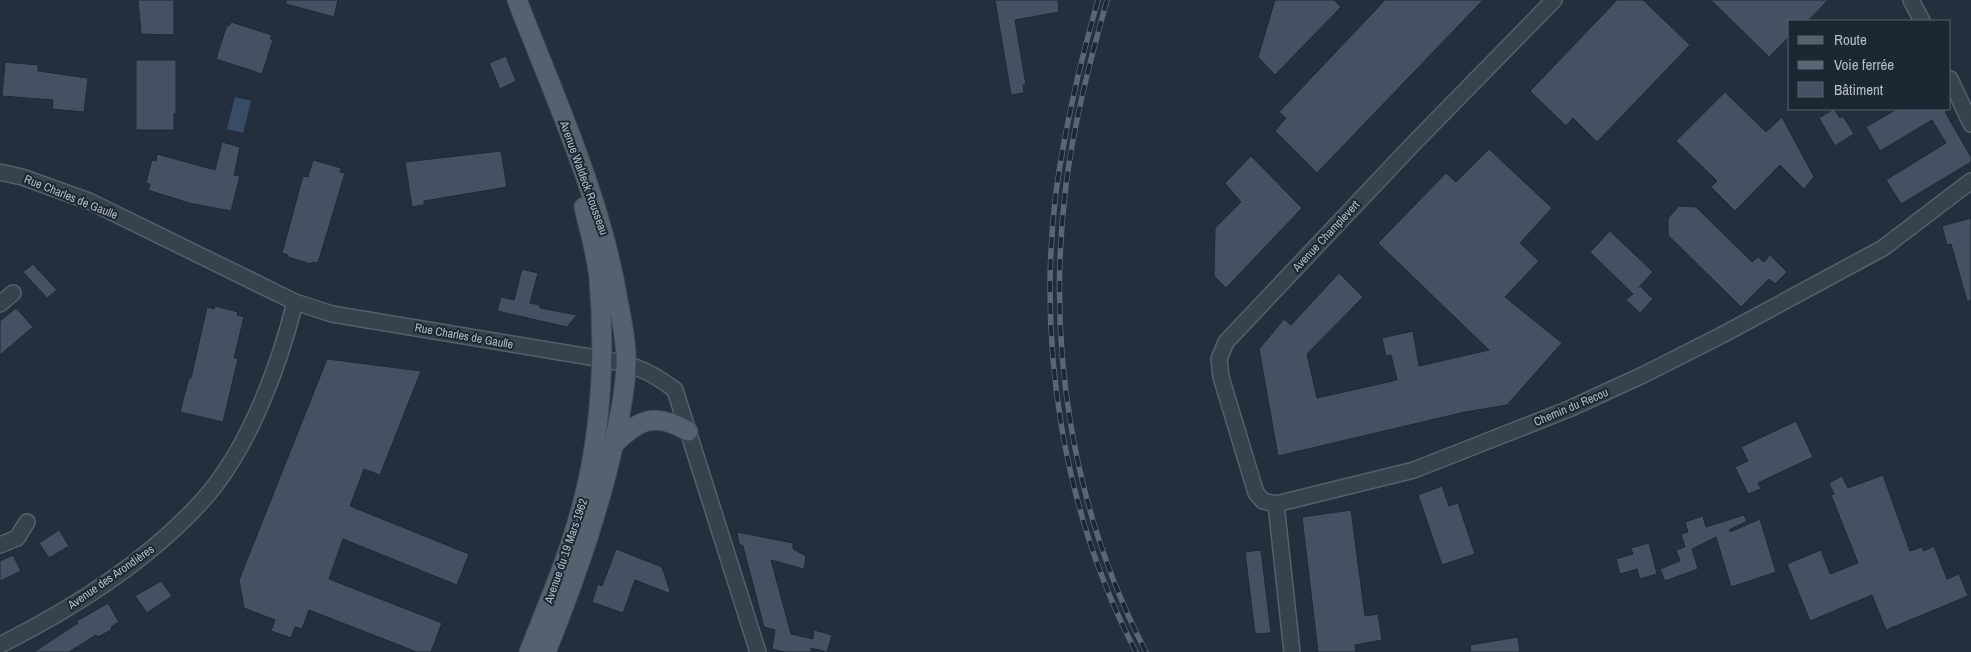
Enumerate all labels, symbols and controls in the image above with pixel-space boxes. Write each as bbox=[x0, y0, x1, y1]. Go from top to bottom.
legend bbox=[1788, 20, 1951, 110]
text: Route bbox=[1834, 29, 1867, 50]
text: Voie ferrée bbox=[1834, 54, 1894, 75]
text: Bâtiment bbox=[1834, 79, 1884, 100]
street label: Avenue Waldeck Rousseau bbox=[556, 118, 612, 237]
street label: Rue Charles de Gaulle bbox=[22, 171, 120, 223]
street label: Avenue Champlevert bbox=[1288, 197, 1363, 276]
street label: Rue Charles de Gaulle bbox=[414, 319, 514, 353]
street label: Chemin du Recou bbox=[1531, 384, 1611, 430]
street label: Avenue du 19 Mars 1962 bbox=[540, 496, 591, 606]
street label: Avenue des Arondières bbox=[64, 541, 157, 613]

